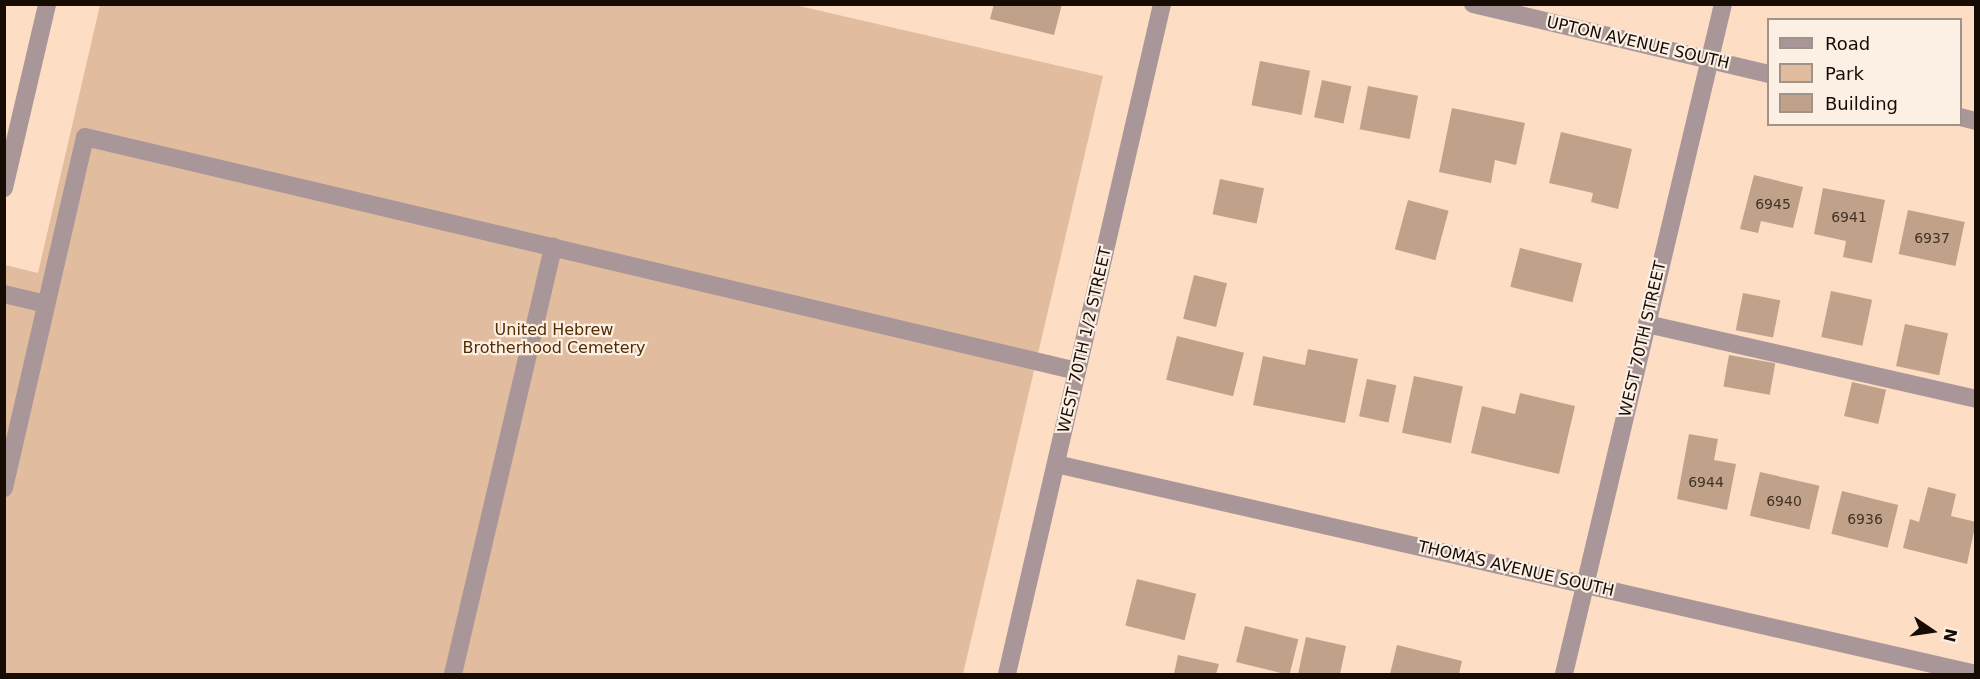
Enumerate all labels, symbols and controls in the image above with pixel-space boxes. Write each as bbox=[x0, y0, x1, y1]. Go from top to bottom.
street label: UPTON AVENUE SOUTH bbox=[1545, 13, 1731, 73]
legend bbox=[1767, 18, 1962, 126]
text: Road bbox=[1825, 33, 1870, 54]
text: Park bbox=[1825, 63, 1864, 84]
text: Building bbox=[1825, 93, 1898, 114]
house number: 6945 bbox=[1755, 196, 1791, 212]
house number: 6941 bbox=[1831, 209, 1867, 225]
house number: 6937 bbox=[1914, 230, 1950, 246]
street label: WEST 70TH 1/2 STREET bbox=[1054, 245, 1116, 435]
street label: WEST 70TH STREET bbox=[1616, 259, 1670, 419]
park label: United Hebrew Brotherhood Cemetery bbox=[462, 320, 646, 358]
house number: 6944 bbox=[1688, 474, 1724, 490]
house number: 6940 bbox=[1766, 493, 1802, 509]
house number: 6936 bbox=[1847, 511, 1883, 527]
street label: THOMAS AVENUE SOUTH bbox=[1416, 537, 1616, 601]
north arrow bbox=[1902, 601, 1962, 661]
text: N bbox=[1939, 626, 1961, 644]

